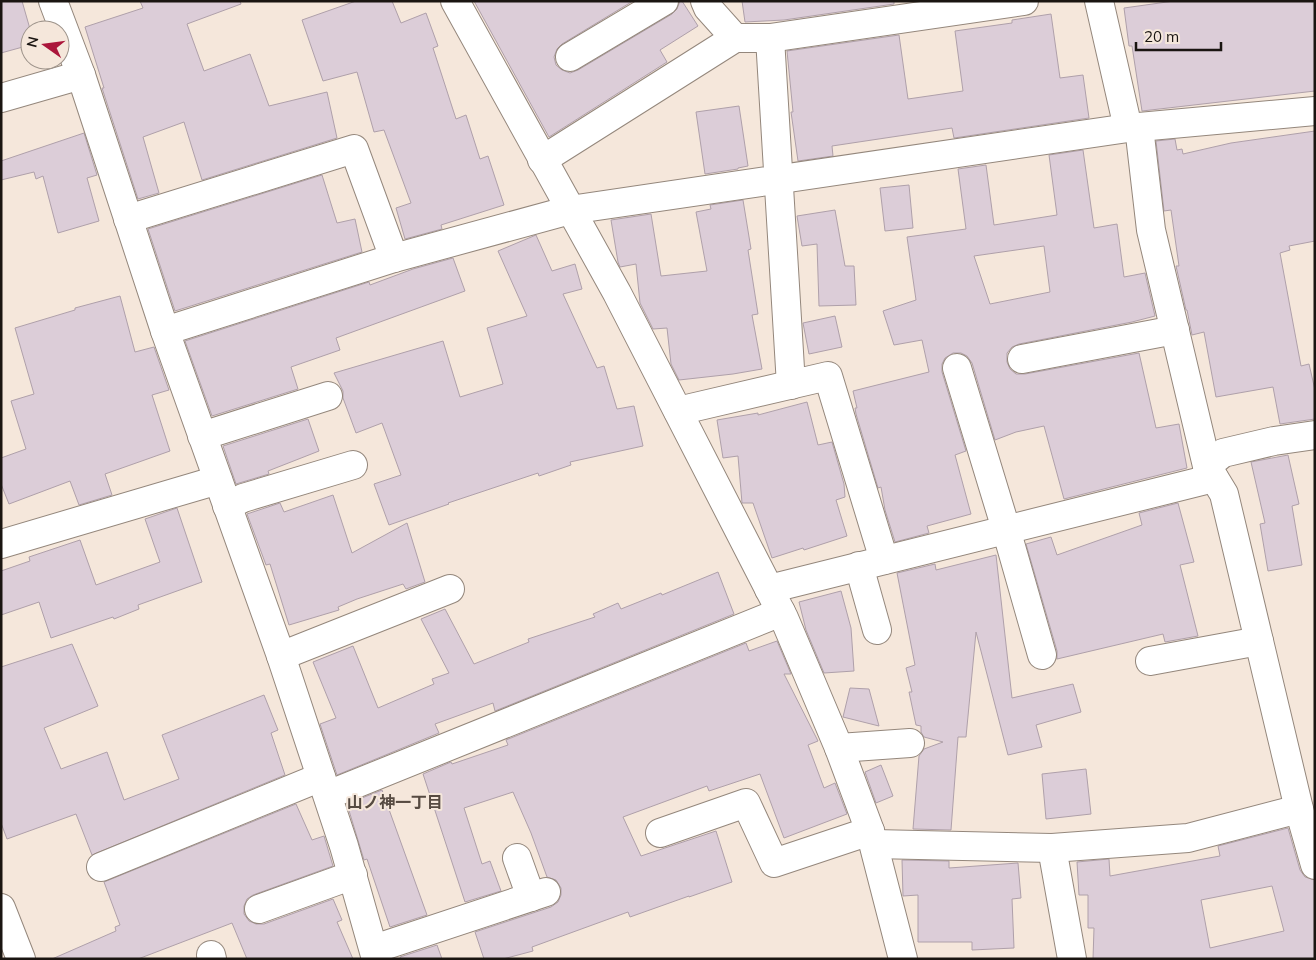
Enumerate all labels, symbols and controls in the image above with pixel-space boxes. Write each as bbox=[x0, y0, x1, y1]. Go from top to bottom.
north arrow bbox=[20, 20, 70, 70]
scale bar bbox=[1136, 20, 1221, 52]
text: 20 m bbox=[1144, 27, 1179, 46]
text: N bbox=[22, 35, 42, 49]
district label: 山ノ神一丁目 bbox=[347, 792, 443, 812]

